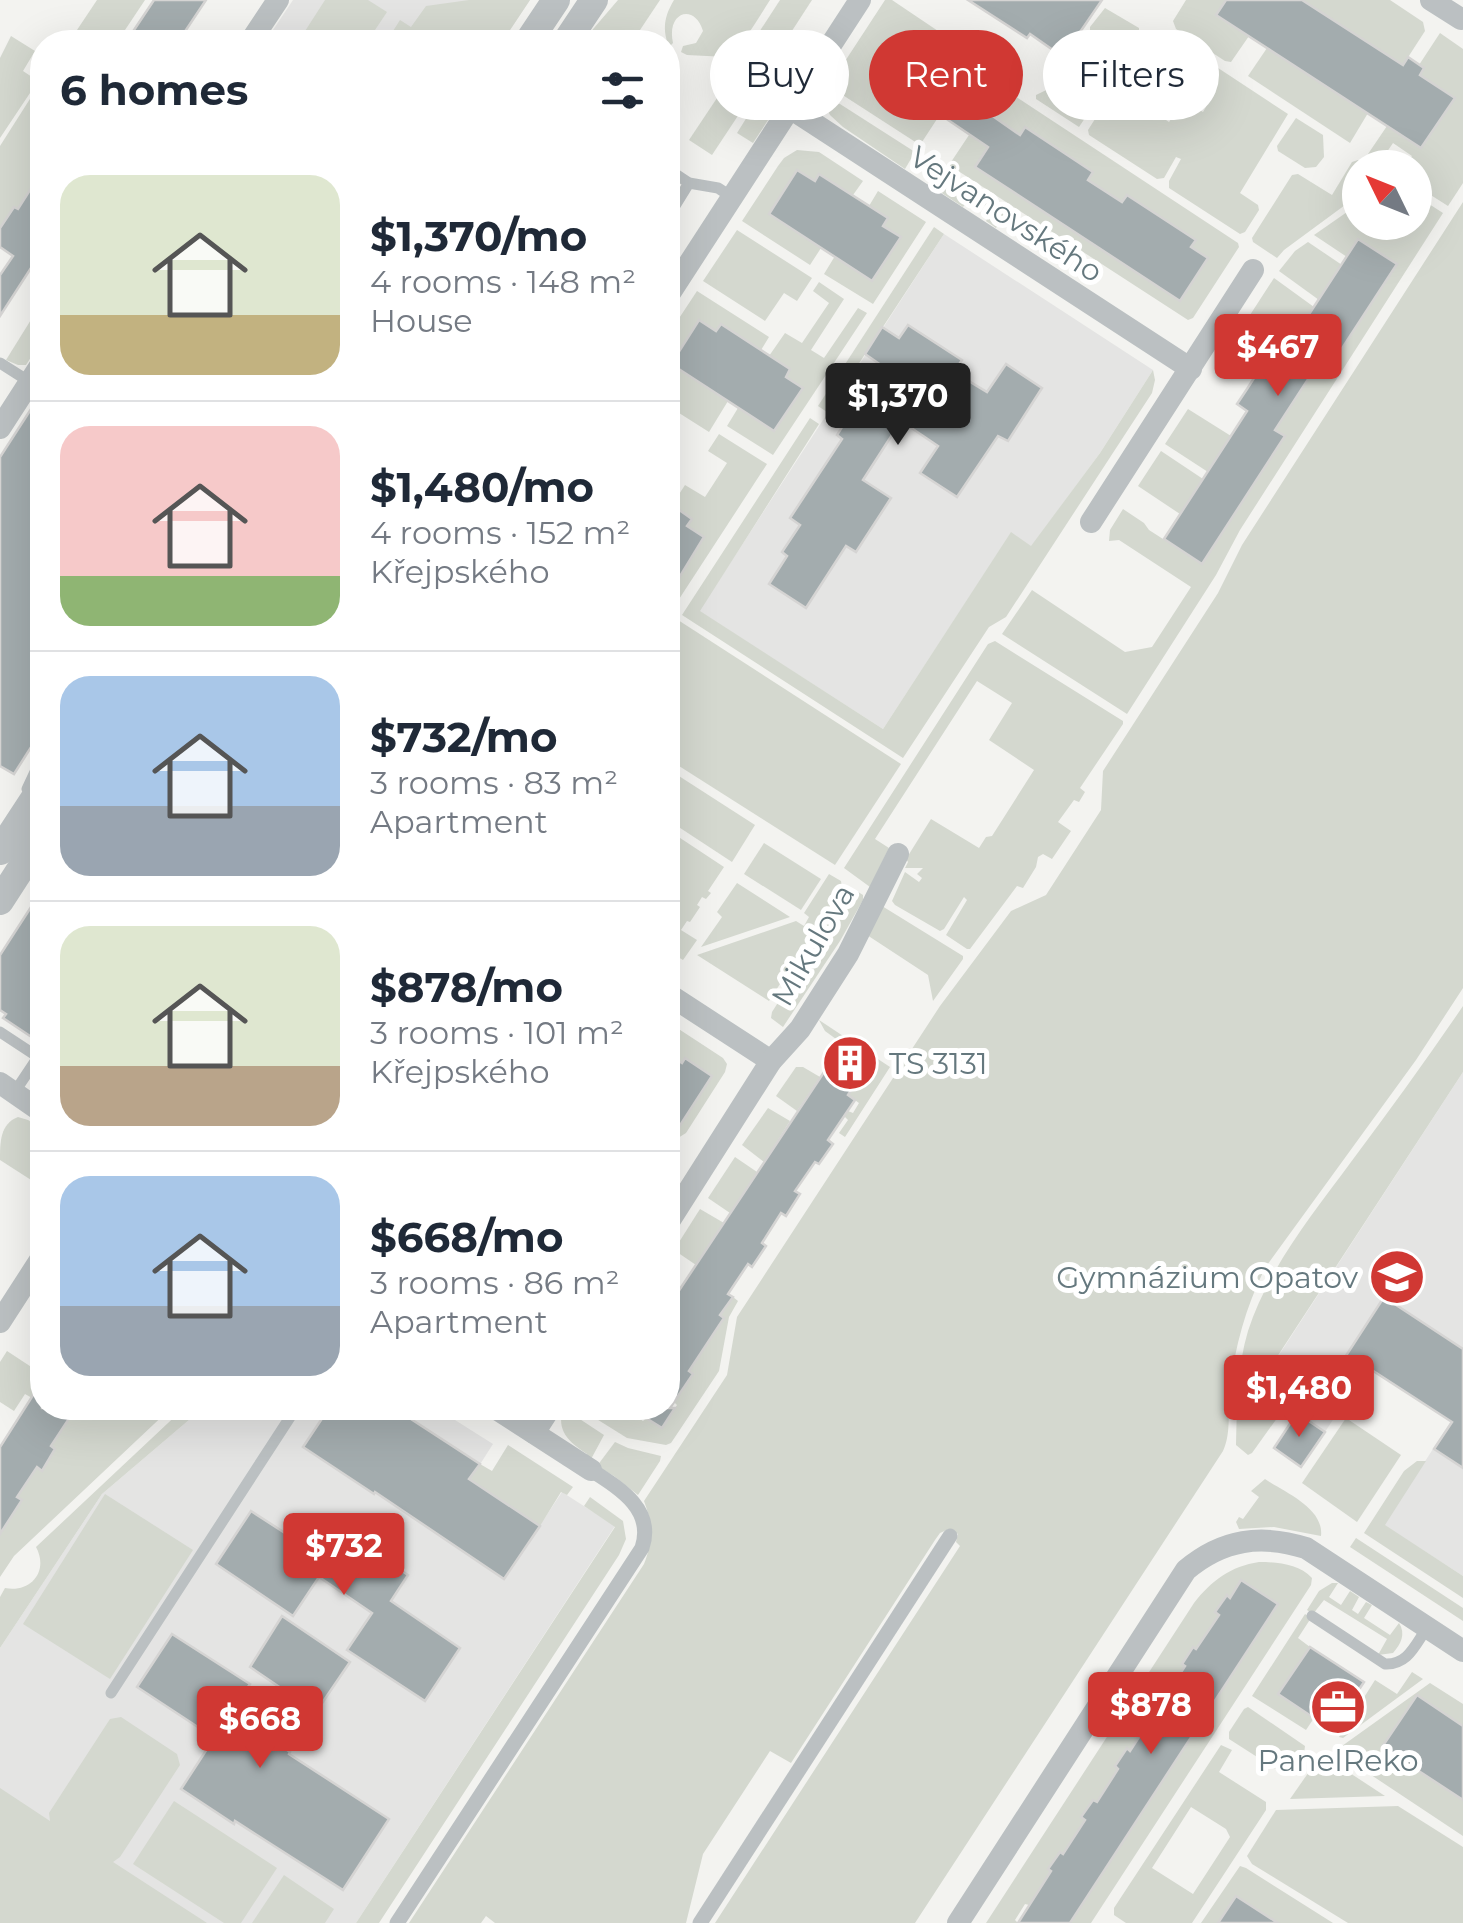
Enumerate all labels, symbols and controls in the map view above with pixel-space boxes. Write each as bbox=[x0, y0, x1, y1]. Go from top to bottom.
chip: Buy bbox=[710, 30, 849, 120]
chip: Rent bbox=[869, 30, 1023, 120]
chip: Filters bbox=[1043, 30, 1219, 120]
icon: filters bbox=[595, 63, 650, 118]
text: 6 homes bbox=[60, 64, 248, 116]
street label: Vejvanovského bbox=[903, 138, 1109, 290]
north arrow bbox=[1342, 150, 1432, 240]
map controls bbox=[1342, 150, 1432, 240]
text: $1,370/mo bbox=[370, 210, 587, 262]
icon: home bbox=[140, 215, 260, 335]
text: 4 rooms · 148 m² bbox=[370, 262, 636, 301]
text: House bbox=[370, 301, 473, 340]
pin: $467 bbox=[1219, 314, 1337, 399]
text: $467 bbox=[1237, 327, 1319, 366]
pin: $1,370 bbox=[817, 363, 979, 448]
text: $1,370 bbox=[848, 376, 948, 415]
text: $1,480/mo bbox=[370, 461, 594, 513]
icon: home bbox=[140, 466, 260, 586]
text: 4 rooms · 152 m² bbox=[370, 513, 630, 552]
text: Křejpského bbox=[370, 552, 550, 591]
text: $732/mo bbox=[370, 711, 558, 763]
icon: home bbox=[140, 716, 260, 836]
text: 3 rooms · 83 m² bbox=[370, 763, 618, 802]
text: Apartment bbox=[370, 802, 548, 841]
street label: Mikulova bbox=[763, 878, 863, 1012]
text: $878/mo bbox=[370, 961, 563, 1013]
icon: home bbox=[140, 966, 260, 1086]
text: 3 rooms · 101 m² bbox=[370, 1013, 624, 1052]
building icon: TS 3131 bbox=[820, 1033, 880, 1093]
place label: TS 3131 bbox=[889, 1045, 988, 1082]
text: Křejpského bbox=[370, 1052, 550, 1091]
text: $668/mo bbox=[370, 1211, 564, 1263]
icon: home bbox=[140, 1216, 260, 1336]
school or university icon: Gymnázium Opatov bbox=[1367, 1247, 1427, 1307]
place label: Gymnázium Opatov bbox=[1056, 1259, 1359, 1296]
text: 3 rooms · 86 m² bbox=[370, 1263, 619, 1302]
text: Apartment bbox=[370, 1302, 548, 1341]
pin: $1,480 bbox=[1218, 1355, 1380, 1440]
text: $1,480 bbox=[1246, 1368, 1352, 1407]
pin: $732 bbox=[285, 1513, 403, 1598]
text: $732 bbox=[305, 1526, 383, 1565]
pin: $878 bbox=[1092, 1672, 1210, 1757]
office icon: PanelReko bbox=[1308, 1677, 1368, 1737]
text: $878 bbox=[1110, 1685, 1192, 1724]
pin: $668 bbox=[201, 1686, 319, 1771]
text: $668 bbox=[219, 1699, 301, 1738]
place label: PanelReko bbox=[1257, 1742, 1419, 1779]

